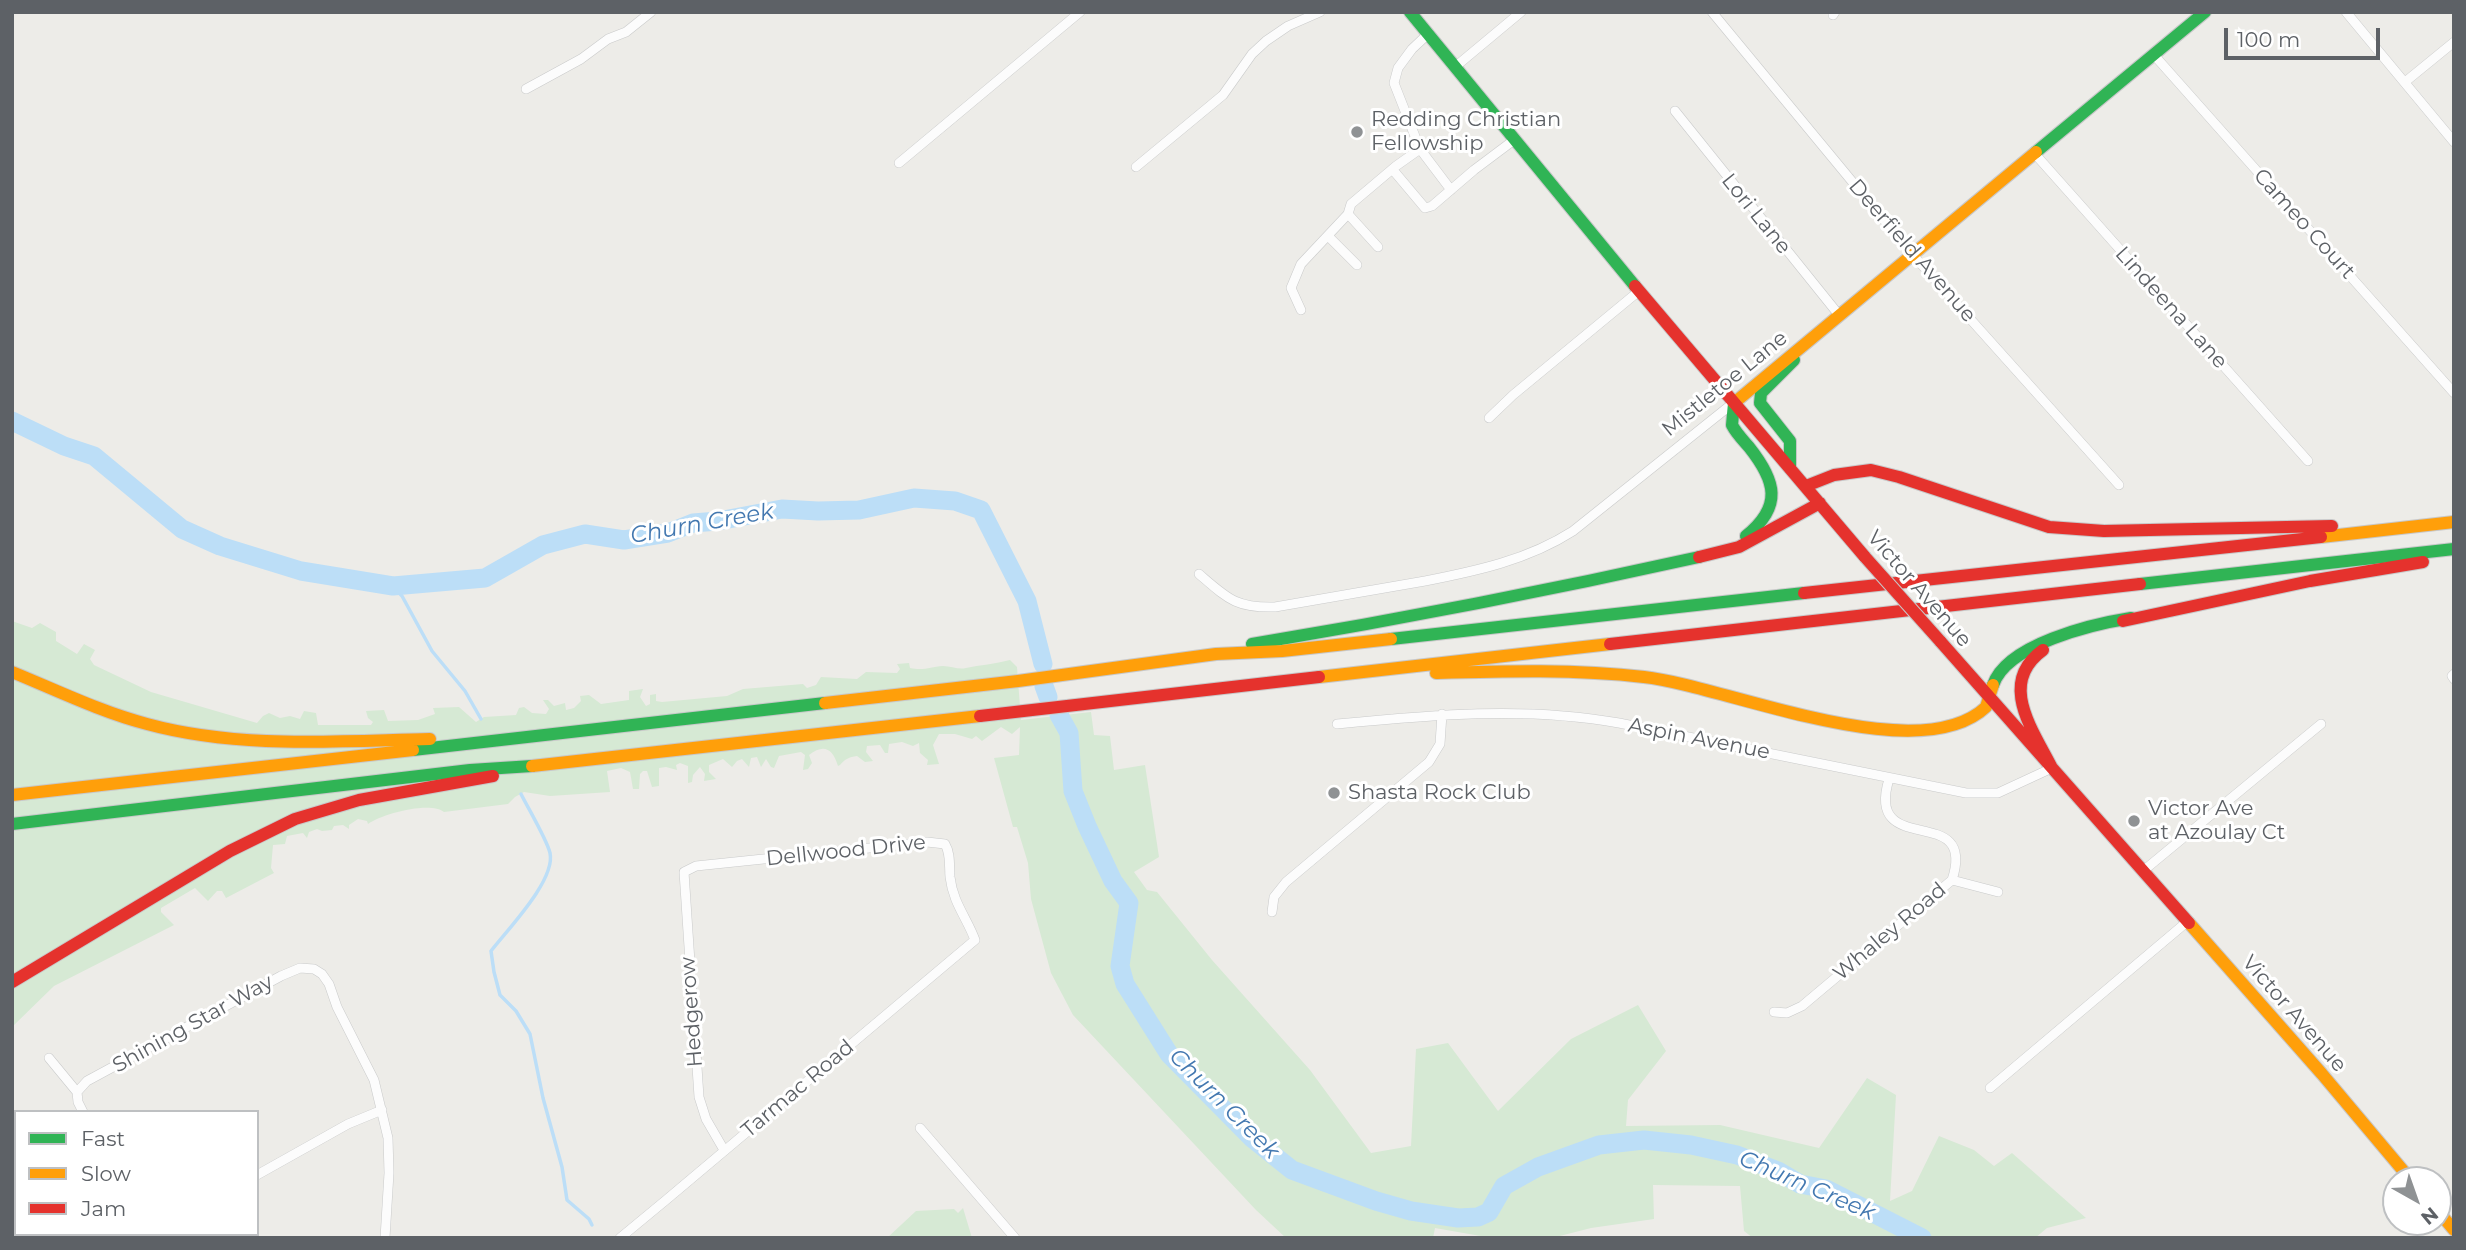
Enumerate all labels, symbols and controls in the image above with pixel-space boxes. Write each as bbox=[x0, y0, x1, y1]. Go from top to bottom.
scale bar bbox=[2228, 14, 2384, 58]
text: 100 m bbox=[2237, 27, 2300, 52]
place label: Redding Christian Fellowship bbox=[1371, 107, 1561, 157]
marker: Redding Christian Fellowship bbox=[1349, 124, 1365, 140]
street label: Cameo Court bbox=[2248, 164, 2360, 284]
street label: Lori Lane bbox=[1716, 169, 1796, 259]
street label: Deerfield Avenue bbox=[1843, 174, 1981, 328]
street label: Lindeena Lane bbox=[2110, 242, 2232, 374]
street label: Mistletoe Lane bbox=[1657, 326, 1793, 442]
water label: Churn Creek bbox=[628, 498, 776, 550]
street label: Victor Avenue bbox=[1861, 526, 1977, 652]
street label: Aspin Avenue bbox=[1626, 713, 1772, 765]
place label: Shasta Rock Club bbox=[1348, 780, 1531, 806]
marker: Shasta Rock Club bbox=[1326, 785, 1342, 801]
place label: Victor Ave at Azoulay Ct bbox=[2148, 796, 2285, 846]
marker: Victor Ave at Azoulay Ct bbox=[2126, 813, 2142, 829]
street label: Dellwood Drive bbox=[765, 830, 927, 872]
street label: Whaley Road bbox=[1828, 878, 1952, 986]
street label: Victor Avenue bbox=[2236, 951, 2352, 1077]
street label: Hedgerow bbox=[676, 956, 708, 1068]
street label: Shining Star Way bbox=[108, 969, 278, 1079]
street label: Tarmac Road bbox=[737, 1035, 859, 1143]
water label: Churn Creek bbox=[1163, 1043, 1285, 1165]
legend bbox=[14, 1110, 259, 1236]
text: Fast bbox=[81, 1126, 125, 1151]
water label: Churn Creek bbox=[1735, 1145, 1879, 1227]
text: Slow bbox=[81, 1161, 131, 1186]
north arrow bbox=[2382, 1166, 2452, 1236]
text: Jam bbox=[81, 1196, 126, 1221]
text: N bbox=[2416, 1202, 2443, 1230]

